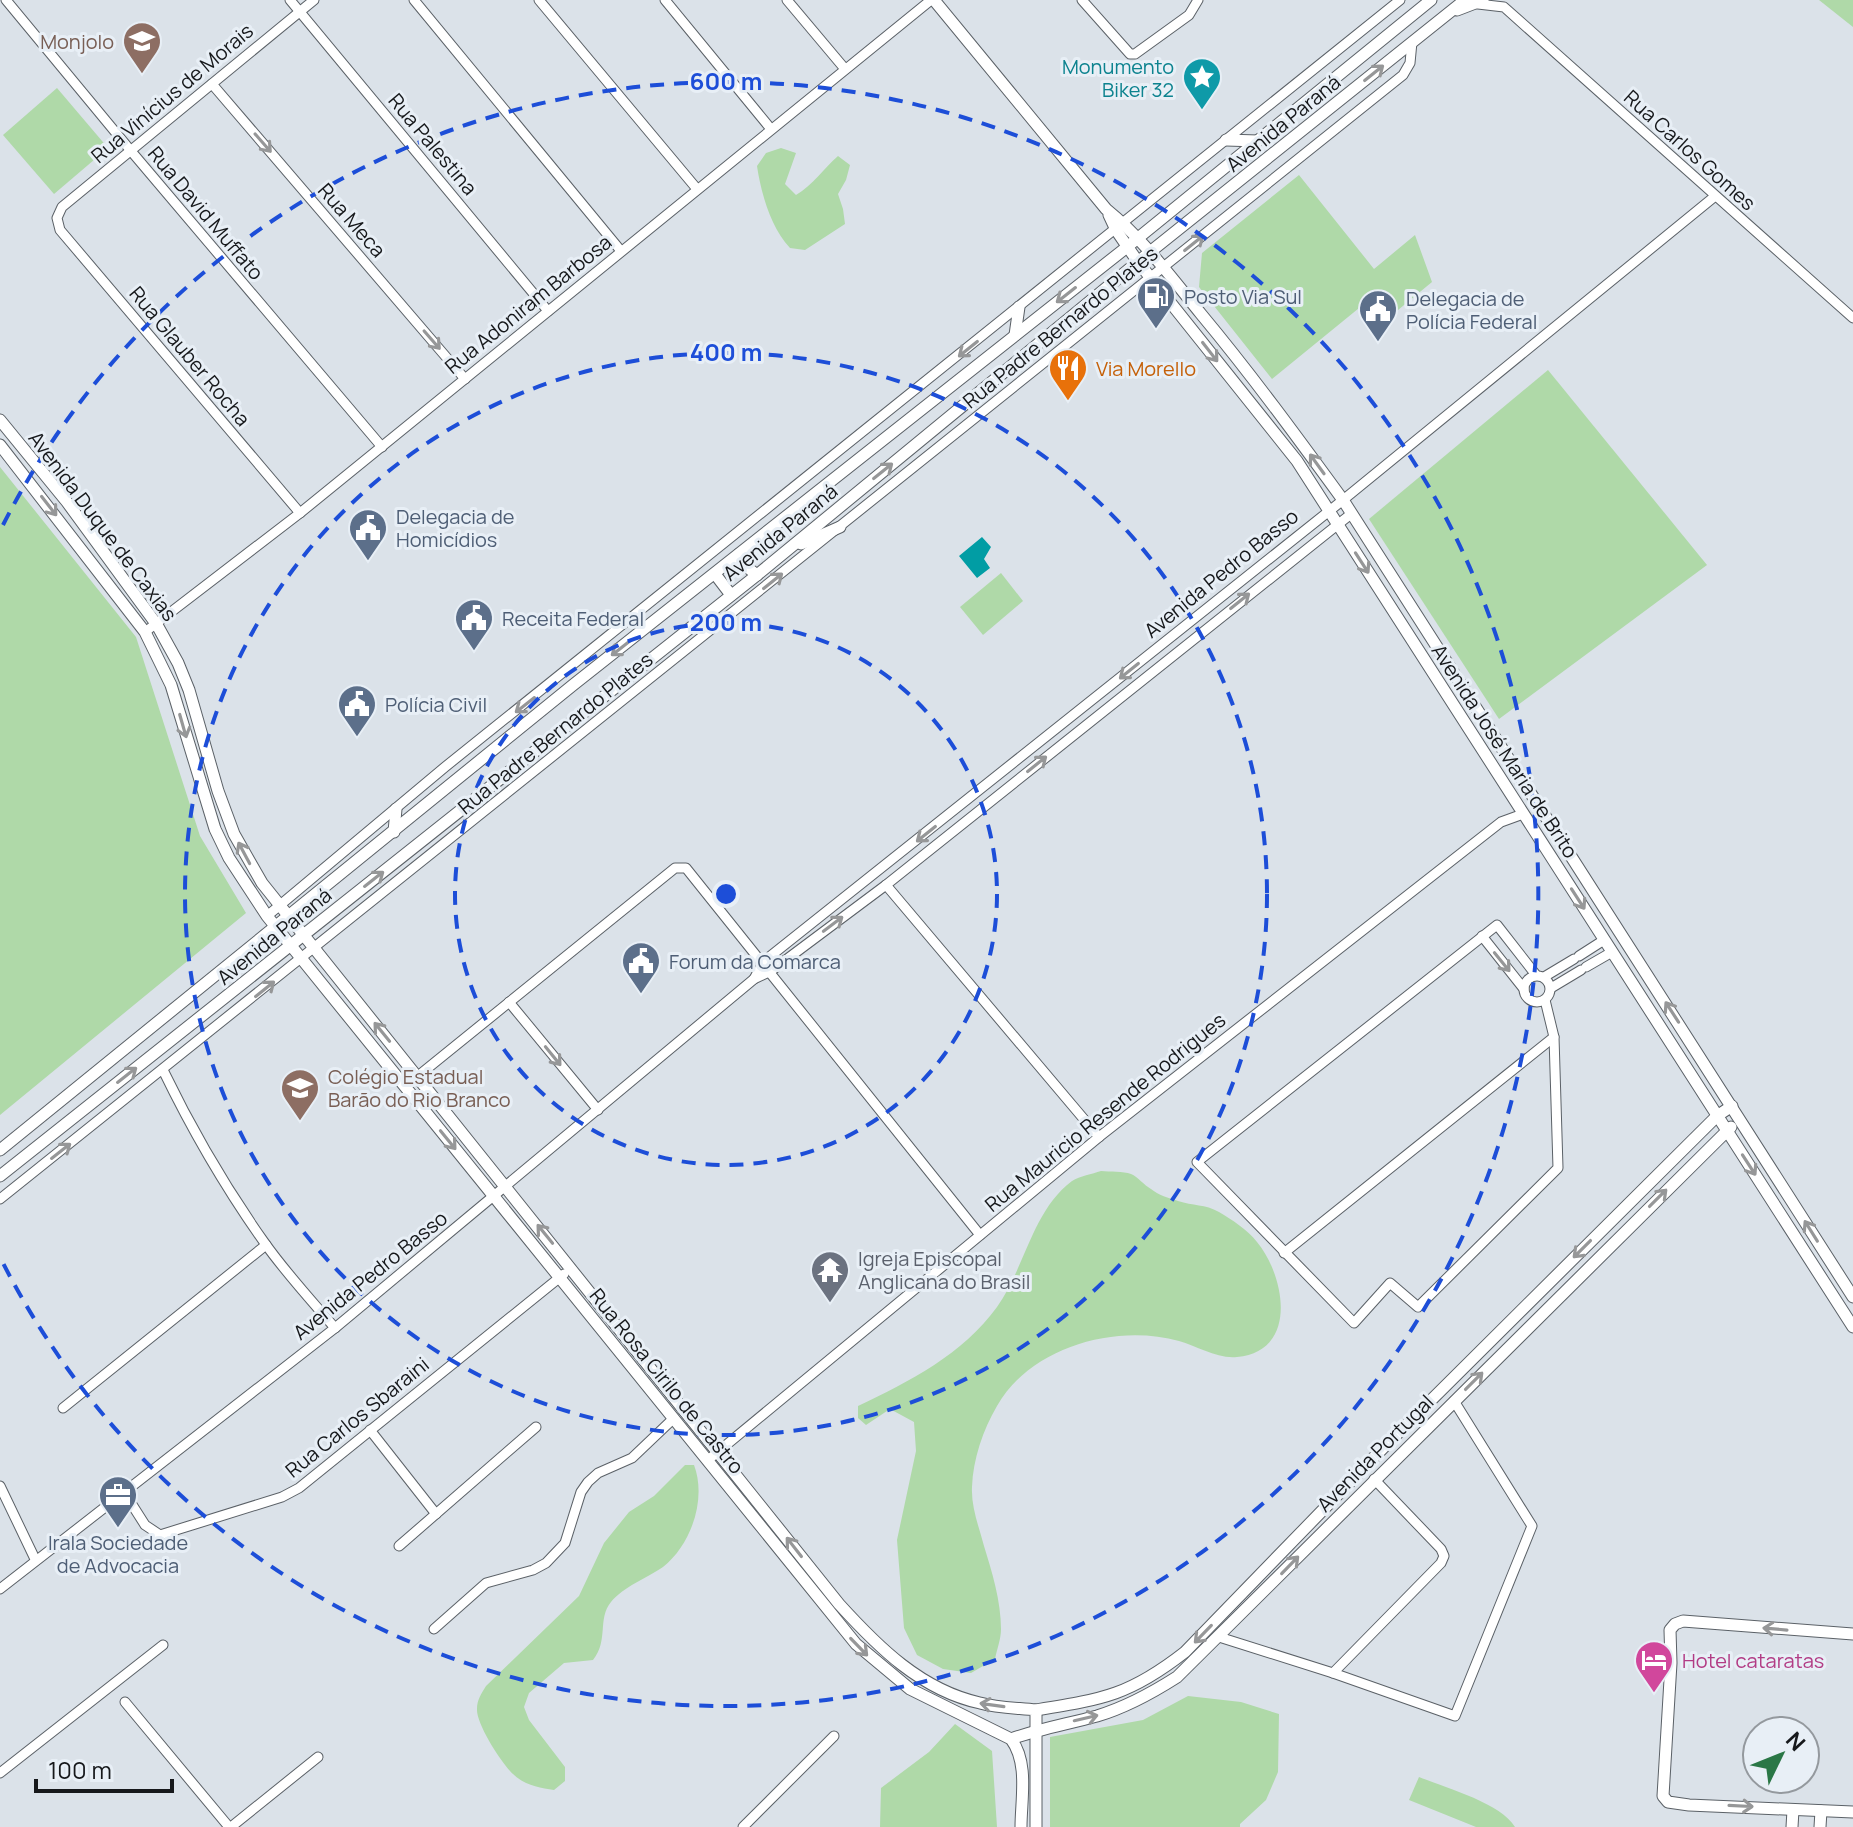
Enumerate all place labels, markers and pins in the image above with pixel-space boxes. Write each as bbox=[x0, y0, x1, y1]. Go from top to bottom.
school or university icon: Monjolo bbox=[121, 20, 163, 75]
place label: Monjolo bbox=[40, 28, 114, 55]
place label: Monumento Biker 32 bbox=[1062, 53, 1174, 103]
place icon: Monumento Biker 32 bbox=[1181, 56, 1223, 111]
fuel station icon: Posto Via Sul bbox=[1135, 275, 1177, 330]
place label: Posto Via Sul bbox=[1184, 283, 1302, 310]
place label: Delegacia de Polícia Federal bbox=[1406, 285, 1537, 335]
public building icon: Delegacia de Polícia Federal bbox=[1357, 288, 1399, 343]
restaurant icon: Via Morello bbox=[1047, 347, 1089, 402]
place label: Via Morello bbox=[1096, 355, 1196, 382]
place label: Delegacia de Homicídios bbox=[396, 503, 515, 553]
public building icon: Delegacia de Homicídios bbox=[347, 507, 389, 562]
public building icon: Receita Federal bbox=[453, 597, 495, 652]
place label: Receita Federal bbox=[502, 605, 644, 632]
public building icon: Polícia Civil bbox=[336, 683, 378, 738]
place label: Polícia Civil bbox=[385, 691, 487, 718]
centre of rings bbox=[712, 880, 740, 908]
public building icon: Forum da Comarca bbox=[620, 940, 662, 995]
place label: Forum da Comarca bbox=[669, 948, 841, 975]
place label: Colégio Estadual Barão do Rio Branco bbox=[328, 1063, 511, 1113]
school or university icon: Colégio Estadual Barão do Rio Branco bbox=[279, 1067, 321, 1122]
place label: Igreja Episcopal Anglicana do Brasil bbox=[858, 1245, 1031, 1295]
temple icon: Igreja Episcopal Anglicana do Brasil bbox=[809, 1249, 851, 1304]
office icon: Irala Sociedade de Advocacia bbox=[97, 1474, 139, 1529]
place label: Irala Sociedade de Advocacia bbox=[48, 1529, 188, 1579]
hotel icon: Hotel cataratas bbox=[1633, 1639, 1675, 1694]
place label: Hotel cataratas bbox=[1682, 1647, 1824, 1674]

